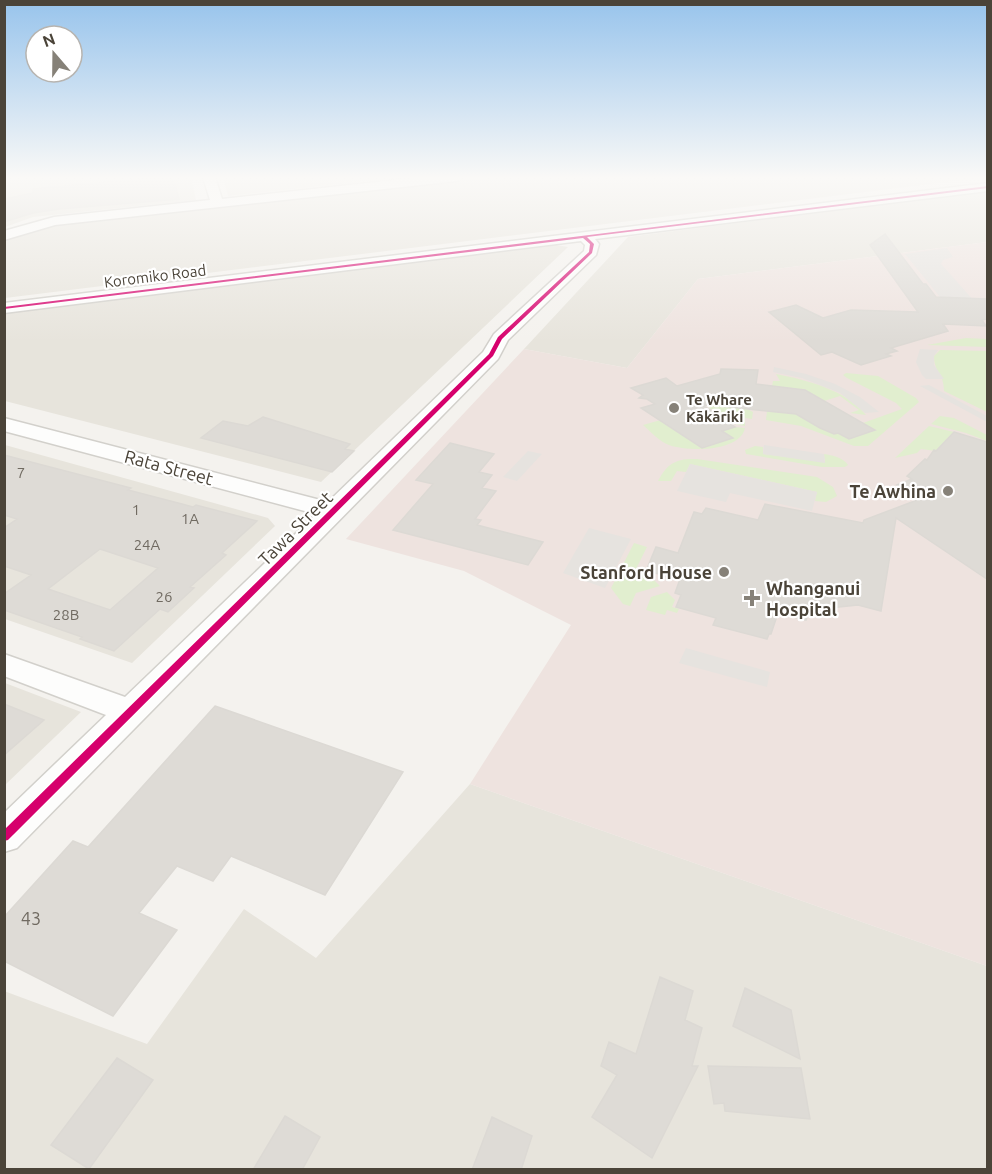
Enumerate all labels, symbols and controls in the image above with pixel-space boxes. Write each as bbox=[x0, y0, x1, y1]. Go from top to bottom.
north arrow bbox=[24, 24, 84, 84]
text: N bbox=[40, 29, 58, 50]
street label: Koromiko Road bbox=[103, 261, 207, 291]
place label: Te Whare Kākāriki bbox=[686, 391, 752, 425]
marker: Te Whare Kākāriki bbox=[667, 401, 681, 415]
street label: Rata Street bbox=[122, 446, 216, 488]
house number: 7 bbox=[17, 464, 25, 481]
place label: Te Awhina bbox=[850, 481, 936, 501]
marker: Te Awhina bbox=[941, 484, 955, 498]
street label: Tawa Street bbox=[254, 487, 336, 569]
house number: 1 bbox=[132, 501, 140, 518]
house number: 1A bbox=[181, 510, 199, 527]
house number: 24A bbox=[134, 536, 161, 553]
place label: Stanford House bbox=[580, 562, 712, 582]
marker: Stanford House bbox=[717, 565, 731, 579]
place label: Whanganui Hospital bbox=[766, 578, 860, 619]
house number: 26 bbox=[156, 588, 172, 605]
marker: Whanganui Hospital bbox=[743, 589, 761, 607]
house number: 28B bbox=[53, 606, 79, 623]
house number: 43 bbox=[21, 908, 41, 928]

